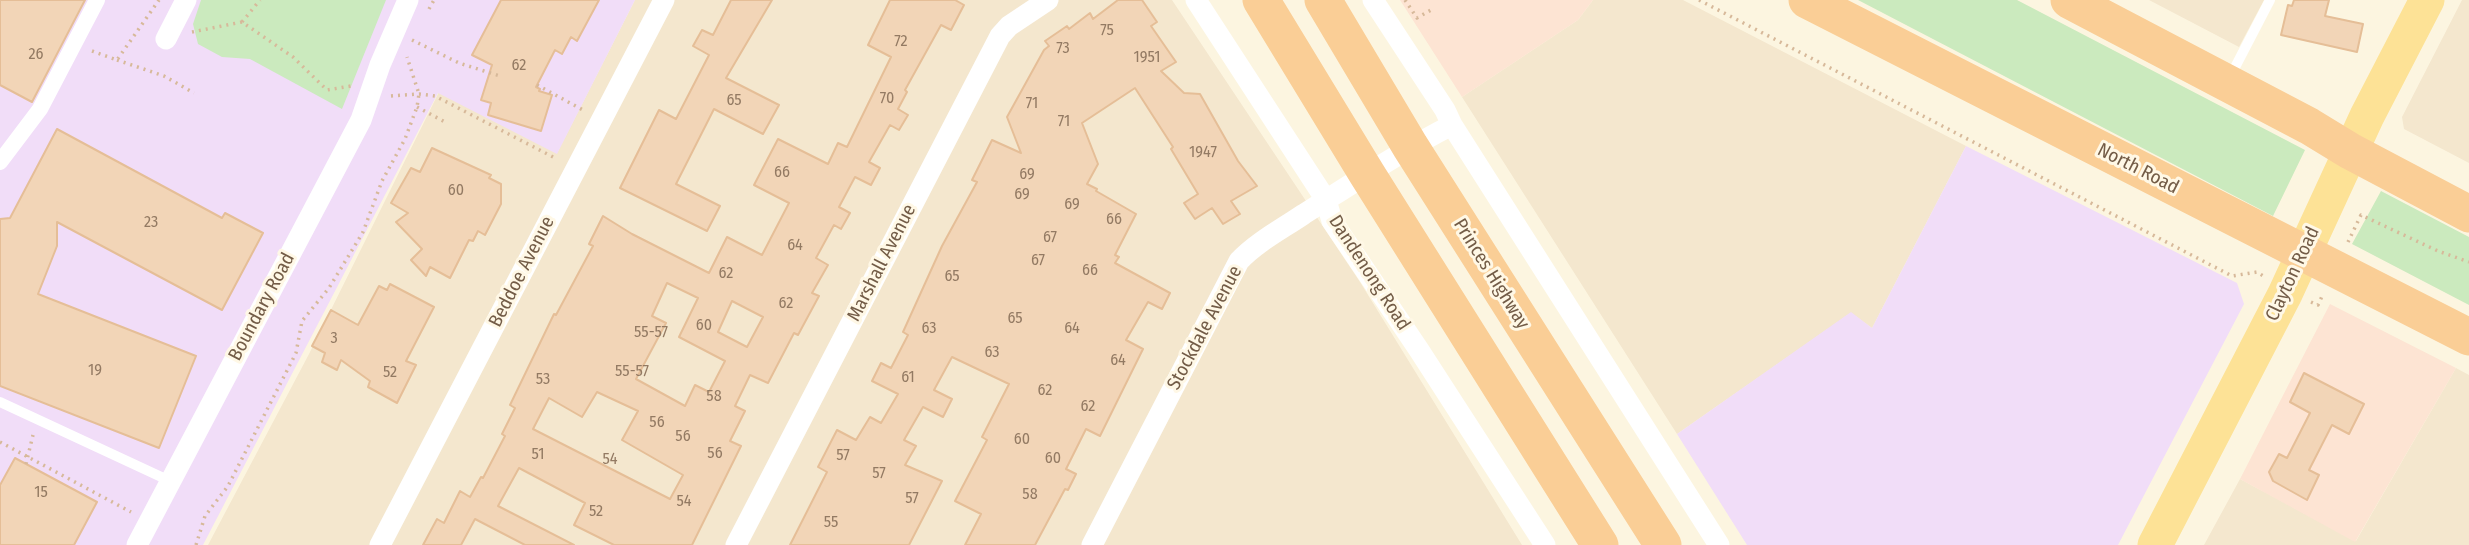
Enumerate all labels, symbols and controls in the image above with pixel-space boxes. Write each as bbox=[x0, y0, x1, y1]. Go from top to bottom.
house number: 75 bbox=[1100, 21, 1114, 41]
house number: 72 bbox=[894, 32, 908, 52]
house number: 73 bbox=[1056, 39, 1070, 59]
house number: 26 bbox=[29, 45, 43, 65]
house number: 1951 bbox=[1134, 48, 1160, 68]
house number: 62 bbox=[512, 56, 526, 76]
house number: 70 bbox=[880, 89, 894, 109]
house number: 65 bbox=[726, 91, 742, 111]
house number: 71 bbox=[1026, 94, 1038, 114]
house number: 71 bbox=[1058, 112, 1070, 132]
street label: North Road bbox=[2094, 139, 2182, 199]
house number: 1947 bbox=[1189, 143, 1217, 163]
house number: 66 bbox=[774, 163, 790, 183]
house number: 69 bbox=[1019, 165, 1035, 185]
house number: 60 bbox=[448, 181, 464, 201]
house number: 69 bbox=[1014, 185, 1030, 205]
house number: 69 bbox=[1064, 195, 1080, 215]
street label: Marshall Avenue bbox=[843, 201, 921, 325]
house number: 66 bbox=[1106, 210, 1122, 230]
street label: Dandenong Road bbox=[1323, 211, 1415, 335]
house number: 23 bbox=[144, 213, 158, 233]
street label: Beddoe Avenue bbox=[484, 213, 560, 331]
street label: Princes Highway bbox=[1448, 215, 1534, 333]
street label: Clayton Road bbox=[2261, 223, 2325, 325]
house number: 67 bbox=[1043, 228, 1057, 248]
house number: 64 bbox=[787, 236, 803, 256]
street label: Boundary Road bbox=[224, 249, 300, 365]
house number: 67 bbox=[1031, 251, 1045, 271]
house number: 66 bbox=[1082, 261, 1098, 281]
street label: Stockdale Avenue bbox=[1163, 262, 1247, 394]
house number: 62 bbox=[719, 264, 733, 284]
house number: 65 bbox=[944, 267, 960, 287]
house number: 62 bbox=[779, 294, 793, 314]
house number: 65 bbox=[1007, 309, 1023, 329]
house number: 60 bbox=[696, 316, 712, 336]
house number: 63 bbox=[921, 319, 937, 339]
house number: 64 bbox=[1064, 319, 1080, 339]
house number: 55-57 bbox=[634, 323, 668, 343]
house number: 3 bbox=[330, 329, 338, 349]
house number: 63 bbox=[984, 343, 1000, 363]
house number: 64 bbox=[1110, 351, 1126, 371]
house number: 19 bbox=[88, 361, 102, 381]
house number: 55-57 bbox=[615, 362, 649, 382]
house number: 52 bbox=[383, 363, 397, 383]
house number: 61 bbox=[901, 368, 915, 388]
house number: 53 bbox=[536, 370, 550, 390]
house number: 62 bbox=[1038, 381, 1052, 401]
house number: 58 bbox=[706, 387, 722, 407]
house number: 62 bbox=[1081, 397, 1095, 417]
house number: 56 bbox=[649, 413, 665, 433]
house number: 56 bbox=[675, 427, 691, 447]
house number: 60 bbox=[1014, 430, 1030, 450]
house number: 56 bbox=[707, 444, 723, 464]
house number: 51 bbox=[532, 445, 544, 465]
house number: 57 bbox=[836, 446, 850, 466]
house number: 60 bbox=[1045, 449, 1061, 469]
house number: 54 bbox=[602, 450, 618, 470]
house number: 57 bbox=[872, 464, 886, 484]
house number: 15 bbox=[34, 483, 48, 503]
house number: 58 bbox=[1022, 485, 1038, 505]
house number: 57 bbox=[905, 489, 919, 509]
house number: 54 bbox=[676, 492, 692, 512]
house number: 52 bbox=[589, 502, 603, 522]
house number: 55 bbox=[824, 513, 838, 533]

